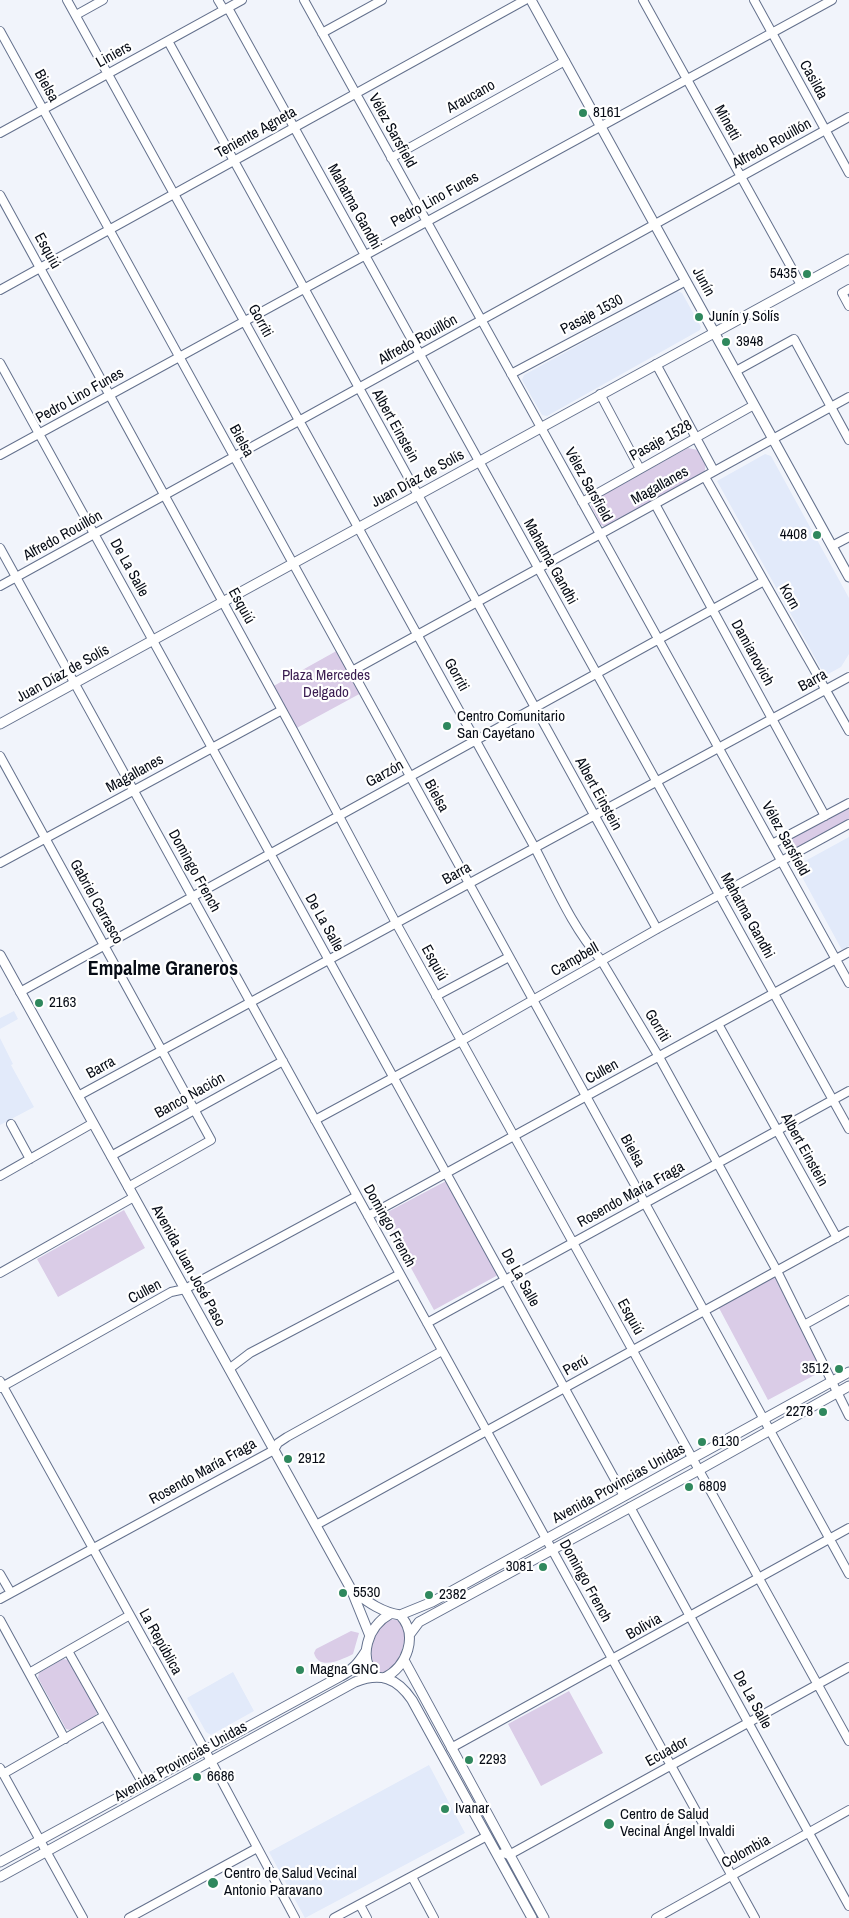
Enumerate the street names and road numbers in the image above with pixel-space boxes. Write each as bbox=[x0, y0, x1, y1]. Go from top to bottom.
street label: Liniers bbox=[93, 38, 135, 72]
street label: Casilda bbox=[795, 57, 831, 103]
street label: Bielsa bbox=[30, 67, 62, 105]
street label: Araucano bbox=[444, 76, 498, 118]
street label: Vélez Sarsfield bbox=[364, 91, 420, 171]
street label: Minetti bbox=[710, 102, 744, 144]
street label: Teniente Agneta bbox=[212, 103, 300, 163]
street label: Alfredo Rouillón bbox=[729, 115, 815, 173]
street label: Mahatma Gandhi bbox=[323, 161, 385, 253]
street label: Pedro Lino Funes bbox=[388, 168, 482, 232]
street label: Esquiú bbox=[30, 230, 64, 272]
street label: Junín bbox=[688, 264, 718, 300]
street label: Pasaje 1530 bbox=[558, 291, 626, 339]
street label: Gorriti bbox=[244, 301, 276, 341]
street label: Alfredo Rouillón bbox=[375, 311, 461, 369]
street label: Pedro Lino Funes bbox=[33, 364, 127, 428]
street label: Albert Einstein bbox=[368, 386, 422, 466]
street label: Pasaje 1528 bbox=[627, 417, 695, 465]
street label: Bielsa bbox=[225, 422, 257, 460]
street label: Vélez Sarsfield bbox=[560, 445, 616, 525]
street label: Juan Díaz de Solís bbox=[368, 446, 468, 512]
street label: Magallanes bbox=[628, 463, 692, 509]
street label: Alfredo Rouillón bbox=[20, 507, 106, 565]
street label: Mahatma Gandhi bbox=[519, 516, 581, 608]
street label: De La Salle bbox=[106, 536, 152, 600]
street label: Korn bbox=[775, 581, 803, 613]
street label: Esquiú bbox=[224, 585, 258, 627]
street label: Damianovich bbox=[727, 617, 777, 689]
street label: Juan Díaz de Solís bbox=[13, 641, 113, 707]
street label: Gorriti bbox=[440, 655, 472, 695]
street label: Barra bbox=[795, 666, 831, 696]
street label: Magallanes bbox=[103, 751, 167, 797]
street label: Albert Einstein bbox=[571, 754, 625, 834]
street label: Garzón bbox=[363, 756, 407, 792]
street label: Bielsa bbox=[420, 777, 452, 815]
street label: Vélez Sarsfield bbox=[757, 799, 813, 879]
street label: Domingo French bbox=[164, 827, 224, 915]
street label: Gabriel Carrasco bbox=[65, 857, 127, 947]
street label: Barra bbox=[439, 859, 475, 889]
street label: Mahatma Gandhi bbox=[716, 870, 778, 962]
street label: De La Salle bbox=[301, 891, 347, 955]
street label: Campbell bbox=[548, 939, 602, 981]
street label: Esquiú bbox=[417, 942, 451, 984]
street label: Gorriti bbox=[640, 1006, 674, 1046]
street label: Barra bbox=[83, 1053, 119, 1083]
street label: Cullen bbox=[582, 1056, 622, 1088]
street label: Banco Nación bbox=[152, 1069, 228, 1123]
street label: Albert Einstein bbox=[777, 1110, 831, 1190]
street label: Bielsa bbox=[616, 1132, 648, 1170]
street label: Rosendo María Fraga bbox=[574, 1158, 688, 1232]
street label: Domingo French bbox=[359, 1182, 419, 1270]
street label: Avenida Juan José Paso bbox=[147, 1202, 229, 1330]
street label: De La Salle bbox=[497, 1246, 543, 1310]
street label: Cullen bbox=[125, 1276, 165, 1308]
street label: Esquiú bbox=[613, 1296, 647, 1338]
street label: Perú bbox=[560, 1352, 592, 1380]
street label: Rosendo María Fraga bbox=[146, 1435, 260, 1509]
street label: Avenida Provincias Unidas bbox=[550, 1440, 688, 1528]
street label: Domingo French bbox=[555, 1537, 615, 1625]
street label: La República bbox=[135, 1606, 185, 1678]
street label: Bolivia bbox=[623, 1610, 665, 1644]
street label: De La Salle bbox=[729, 1668, 775, 1732]
street label: Avenida Provincias Unidas bbox=[112, 1718, 250, 1806]
street label: Ecuador bbox=[643, 1733, 691, 1771]
street label: Colombia bbox=[719, 1831, 773, 1873]

